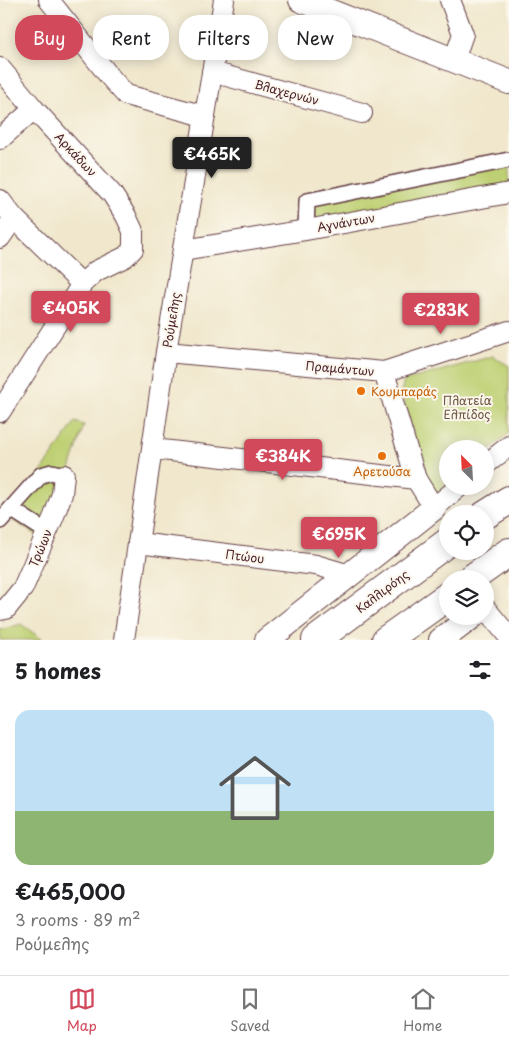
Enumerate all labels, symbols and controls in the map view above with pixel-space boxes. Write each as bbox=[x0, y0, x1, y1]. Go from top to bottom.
chip: Buy bbox=[15, 15, 83, 60]
chip: Rent bbox=[93, 15, 169, 60]
chip: Filters bbox=[179, 15, 268, 60]
chip: New bbox=[278, 15, 352, 60]
street label: Βλαχερνών bbox=[253, 75, 321, 109]
street label: Αρκάδων bbox=[51, 128, 101, 180]
pin: €465K bbox=[177, 136, 247, 179]
text: €465K bbox=[183, 141, 241, 165]
street label: Αγνάντων bbox=[316, 208, 376, 236]
pin: €405K bbox=[36, 290, 106, 333]
street label: Ρούμελης bbox=[158, 291, 184, 349]
pin: €283K bbox=[406, 292, 476, 335]
text: €405K bbox=[42, 295, 100, 319]
text: €283K bbox=[413, 297, 469, 321]
street label: Πραμάντων bbox=[305, 356, 375, 380]
place label: Κουμπαράς bbox=[371, 382, 437, 400]
marker: Κουμπαράς bbox=[355, 385, 367, 397]
park label: Πλατεία Ελπίδος bbox=[442, 391, 492, 423]
pin: €384K bbox=[248, 438, 318, 481]
north arrow bbox=[439, 440, 494, 495]
map controls bbox=[439, 440, 494, 625]
text: €384K bbox=[255, 443, 311, 467]
marker: Αρετούσα bbox=[376, 450, 388, 462]
place label: Αρετούσα bbox=[353, 462, 411, 480]
button: locate bbox=[439, 505, 494, 560]
pin: €695K bbox=[304, 516, 374, 559]
text: €695K bbox=[312, 521, 366, 545]
street label: Τρώων bbox=[24, 526, 56, 570]
street label: Πτώου bbox=[224, 545, 266, 567]
street label: Καλλιρόης bbox=[352, 565, 412, 617]
button: layers bbox=[439, 570, 494, 625]
text: 5 homes bbox=[15, 654, 101, 686]
icon: filters bbox=[466, 656, 494, 684]
icon: home bbox=[210, 743, 300, 833]
text: €465,000 bbox=[15, 875, 125, 907]
text: 3 rooms · 89 m² bbox=[15, 907, 140, 931]
text: Ρούμελης bbox=[15, 931, 89, 955]
tab: Map bbox=[67, 985, 97, 1036]
tab: Saved bbox=[230, 985, 270, 1036]
tab: Home bbox=[403, 985, 442, 1036]

